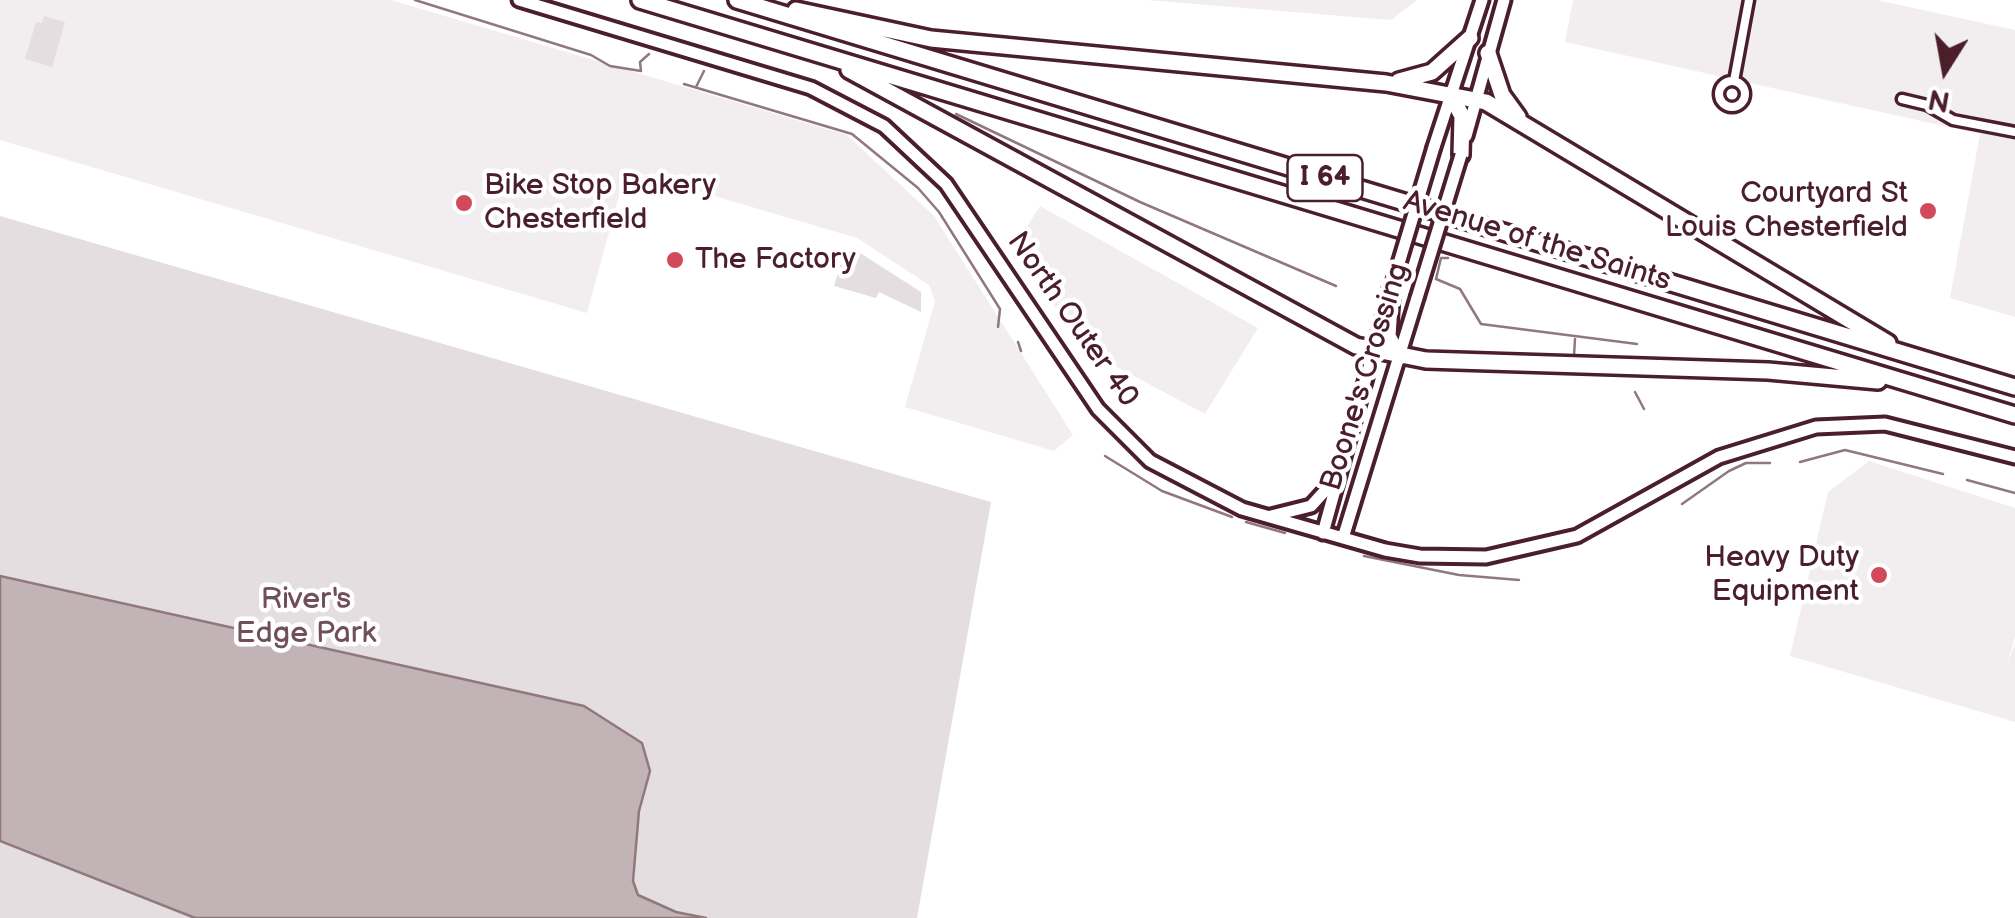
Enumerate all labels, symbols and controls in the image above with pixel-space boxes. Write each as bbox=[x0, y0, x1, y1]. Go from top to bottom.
north arrow bbox=[1895, 20, 1995, 120]
text: N bbox=[1926, 82, 1953, 118]
road number: I 64 bbox=[1288, 155, 1362, 201]
place label: Bike Stop Bakery Chesterfield bbox=[484, 168, 716, 238]
place label: Courtyard St Louis Chesterfield bbox=[1665, 176, 1908, 246]
street label: Avenue of the Saints bbox=[1399, 184, 1675, 300]
marker: Bike Stop Bakery Chesterfield bbox=[453, 192, 475, 214]
marker: Courtyard St Louis Chesterfield bbox=[1917, 200, 1939, 222]
street label: North Outer 40 bbox=[998, 226, 1146, 414]
place label: The Factory bbox=[695, 242, 856, 278]
marker: The Factory bbox=[664, 249, 686, 271]
street label: Boone's Crossing bbox=[1314, 259, 1418, 495]
place label: Heavy Duty Equipment bbox=[1704, 540, 1859, 610]
marker: Heavy Duty Equipment bbox=[1868, 564, 1890, 586]
park label: River's Edge Park bbox=[236, 582, 376, 652]

